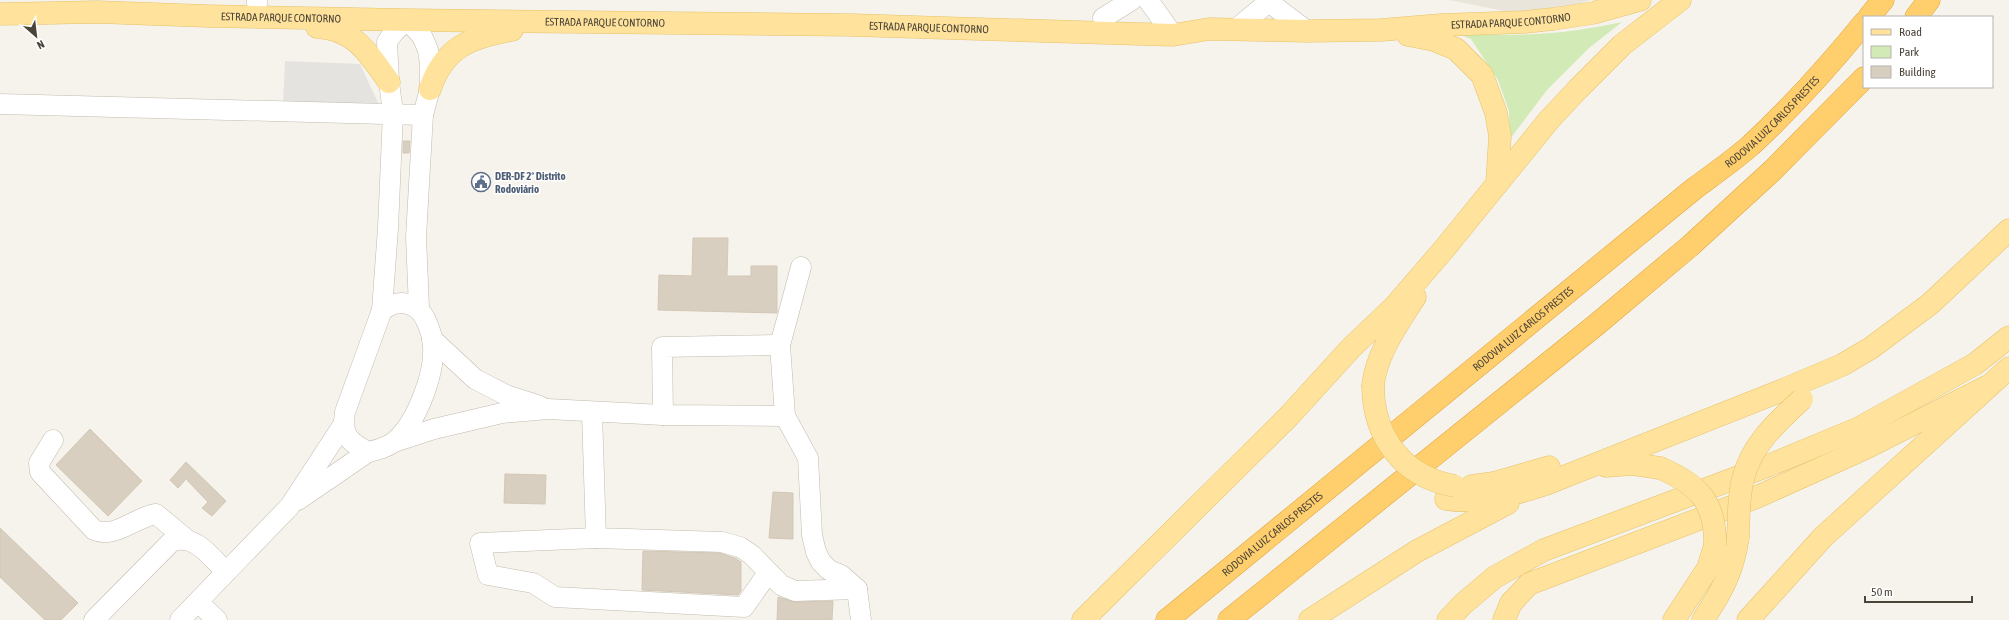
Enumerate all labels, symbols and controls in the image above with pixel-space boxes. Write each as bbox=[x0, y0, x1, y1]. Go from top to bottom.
street label: ESTRADA PARQUE CONTORNO bbox=[221, 10, 341, 25]
street label: ESTRADA PARQUE CONTORNO bbox=[1451, 10, 1572, 31]
north arrow bbox=[16, 16, 56, 56]
street label: ESTRADA PARQUE CONTORNO bbox=[545, 16, 665, 29]
legend bbox=[1863, 16, 1993, 88]
street label: ESTRADA PARQUE CONTORNO bbox=[869, 20, 989, 35]
text: Road bbox=[1899, 25, 1922, 39]
text: N bbox=[35, 38, 46, 52]
text: Park bbox=[1899, 45, 1920, 59]
text: Building bbox=[1899, 65, 1937, 79]
street label: RODOVIA LUIZ CARLOS PRESTES bbox=[1723, 73, 1822, 170]
place label: DER-DF 2º Distrito Rodoviário bbox=[495, 170, 566, 195]
public building icon: DER-DF 2º Distrito Rodoviário bbox=[470, 171, 492, 193]
street label: RODOVIA LUIZ CARLOS PRESTES bbox=[1470, 284, 1576, 373]
street label: RODOVIA LUIZ CARLOS PRESTES bbox=[1220, 489, 1325, 579]
scale bar bbox=[1865, 578, 1972, 604]
text: 50 m bbox=[1871, 585, 1893, 599]

